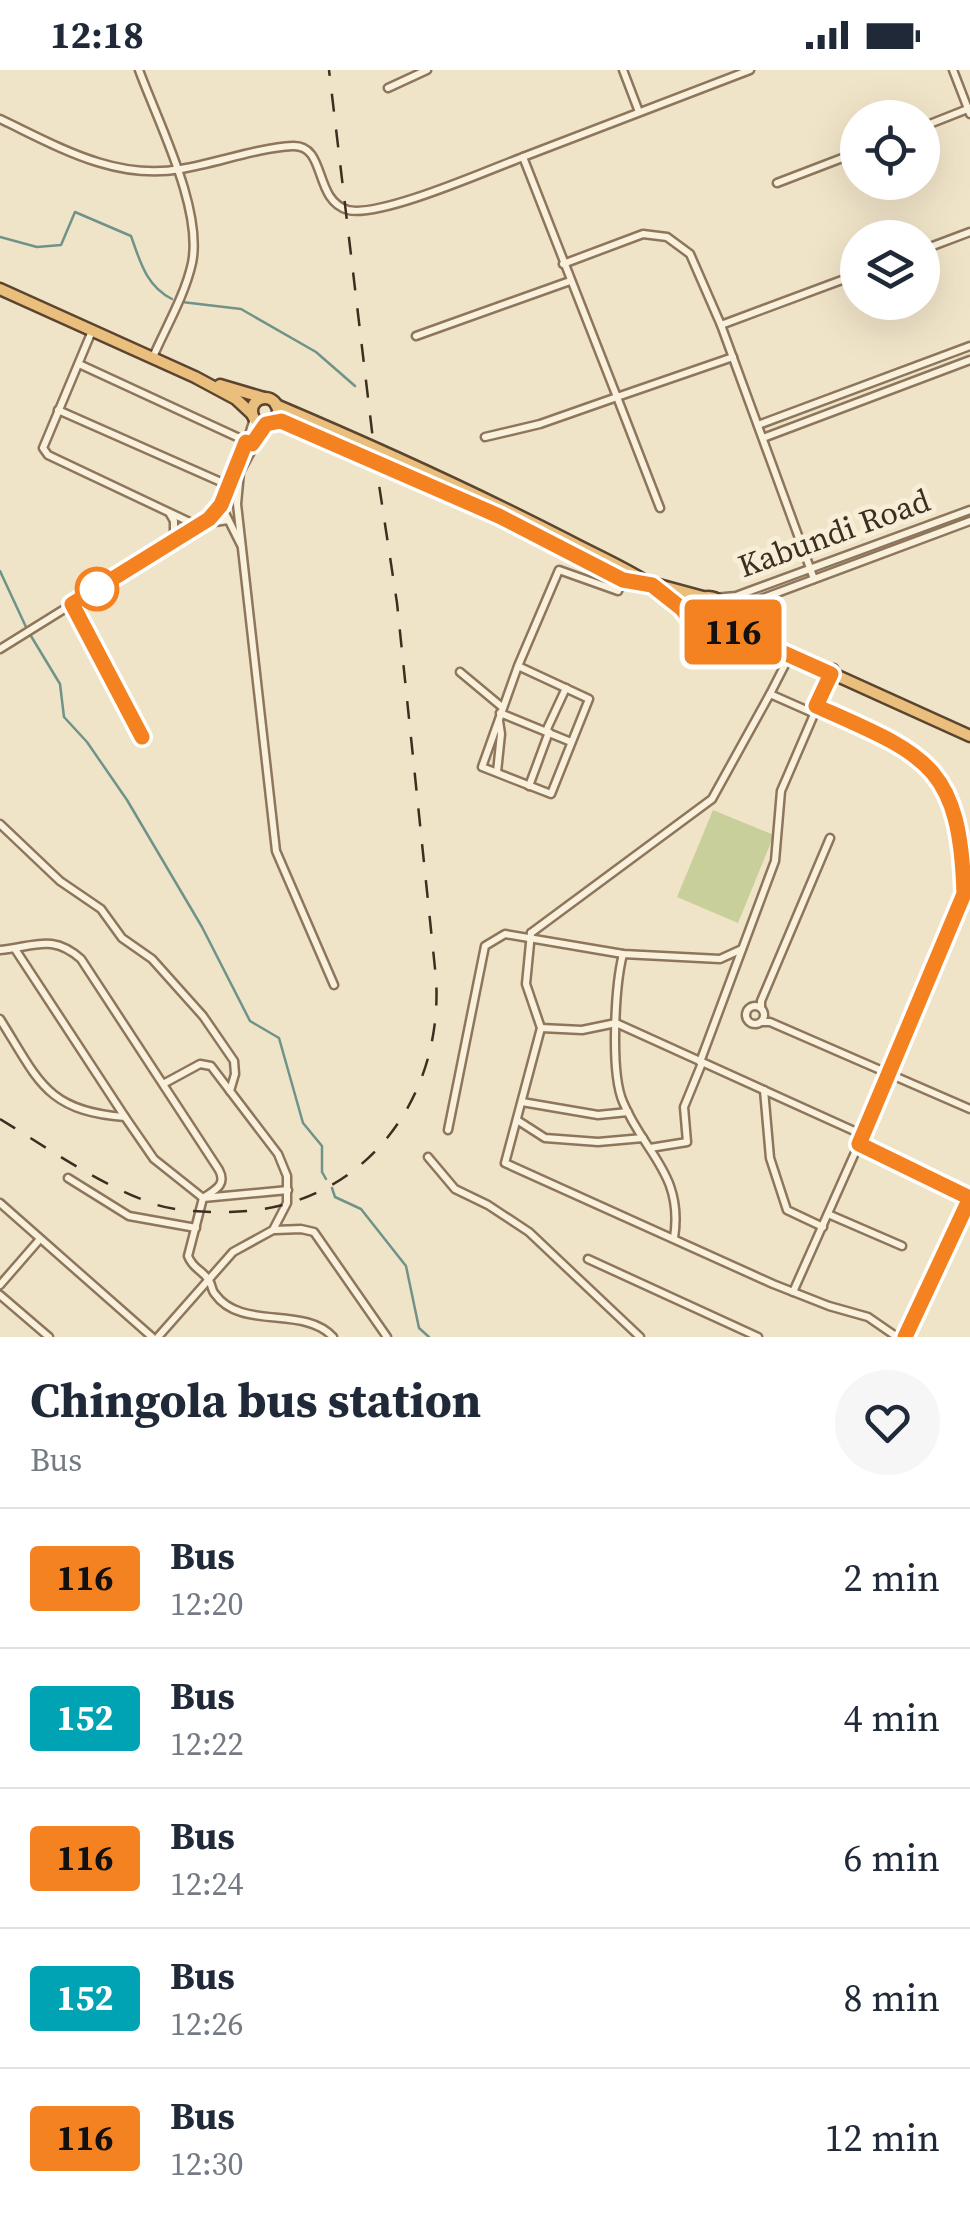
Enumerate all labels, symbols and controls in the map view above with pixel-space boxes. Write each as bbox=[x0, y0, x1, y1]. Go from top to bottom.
text: 12:18 bbox=[50, 9, 144, 61]
map controls bbox=[840, 100, 940, 320]
button: locate bbox=[840, 100, 940, 200]
button: layers bbox=[840, 220, 940, 320]
street label: Kabundi Road bbox=[732, 478, 936, 588]
unlabelled marker bbox=[76, 568, 118, 610]
line badge: 116 bbox=[676, 600, 790, 664]
text: 116 bbox=[705, 608, 761, 656]
text: Chingola bus station bbox=[30, 1367, 481, 1433]
button: heart bbox=[835, 1370, 940, 1475]
text: Bus bbox=[30, 1438, 82, 1482]
text: Bus bbox=[170, 1530, 235, 1582]
text: 2 min bbox=[844, 1552, 940, 1604]
text: 116 bbox=[57, 1554, 113, 1602]
text: 12:20 bbox=[170, 1582, 244, 1626]
text: Bus bbox=[170, 1670, 235, 1722]
text: 4 min bbox=[844, 1692, 940, 1744]
text: 152 bbox=[57, 1694, 113, 1742]
text: 12:22 bbox=[170, 1722, 244, 1766]
text: Bus bbox=[170, 1810, 235, 1862]
text: 6 min bbox=[844, 1832, 940, 1884]
text: 116 bbox=[57, 1834, 113, 1882]
text: 12:24 bbox=[170, 1862, 244, 1906]
text: Bus bbox=[170, 1950, 235, 2002]
text: 8 min bbox=[844, 1972, 940, 2024]
text: 152 bbox=[57, 1974, 113, 2022]
text: 12:26 bbox=[170, 2002, 244, 2046]
text: Bus bbox=[170, 2090, 235, 2142]
text: 12 min bbox=[825, 2112, 940, 2164]
text: 116 bbox=[57, 2114, 113, 2162]
text: 12:30 bbox=[170, 2142, 244, 2186]

